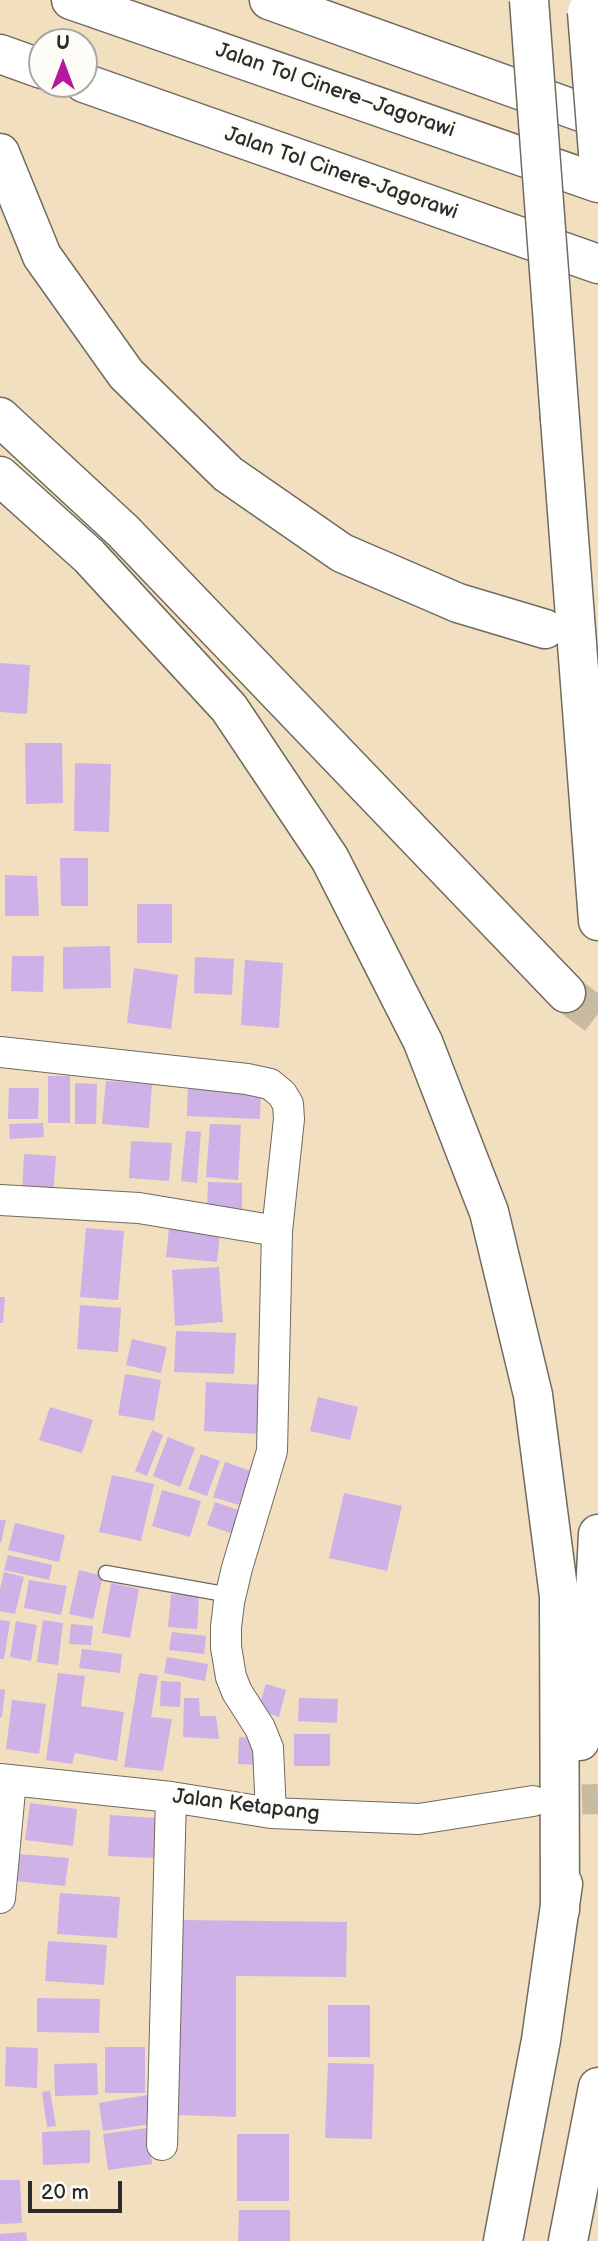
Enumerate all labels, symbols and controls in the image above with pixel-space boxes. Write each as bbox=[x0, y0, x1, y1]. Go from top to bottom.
north arrow bbox=[28, 28, 98, 98]
text: U bbox=[56, 32, 70, 55]
street label: Jalan Tol Cinere–Jagorawi bbox=[212, 38, 458, 144]
street label: Jalan Tol Cinere-Jagorawi bbox=[221, 122, 461, 226]
street label: Jalan Ketapang bbox=[171, 1784, 321, 1828]
scale bar bbox=[32, 2168, 126, 2212]
text: 20 m bbox=[41, 2180, 89, 2205]

